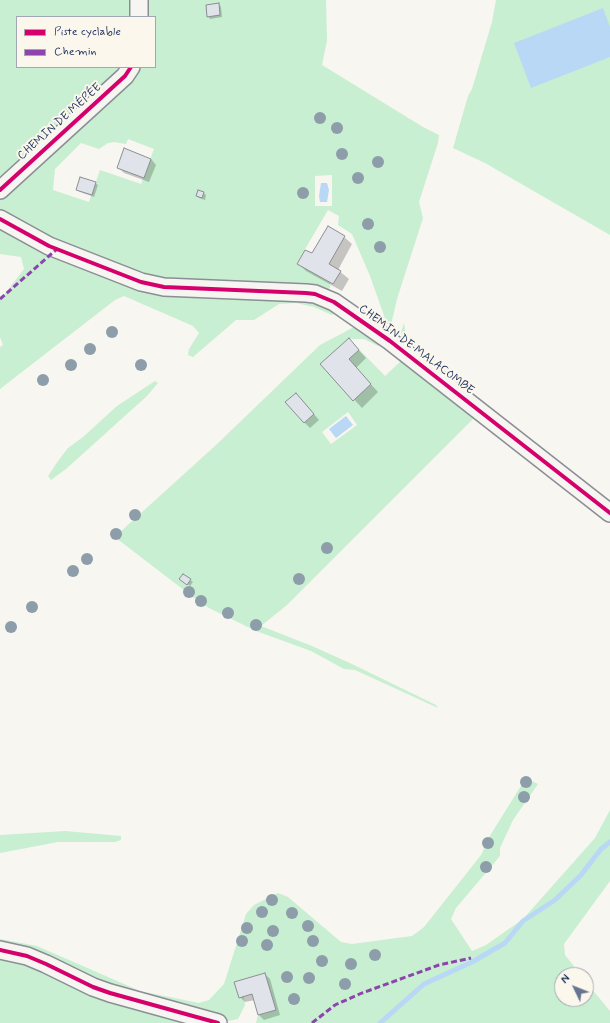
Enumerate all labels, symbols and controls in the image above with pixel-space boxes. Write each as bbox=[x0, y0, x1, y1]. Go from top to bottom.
legend bbox=[16, 16, 156, 68]
text: Piste cyclable bbox=[54, 24, 121, 40]
text: Chemin bbox=[54, 44, 97, 60]
street label: CHEMIN DE MÉPÉE bbox=[15, 81, 105, 163]
street label: CHEMIN DE MALACOMBE bbox=[355, 302, 477, 398]
north arrow bbox=[554, 967, 594, 1007]
text: N bbox=[558, 972, 574, 987]

